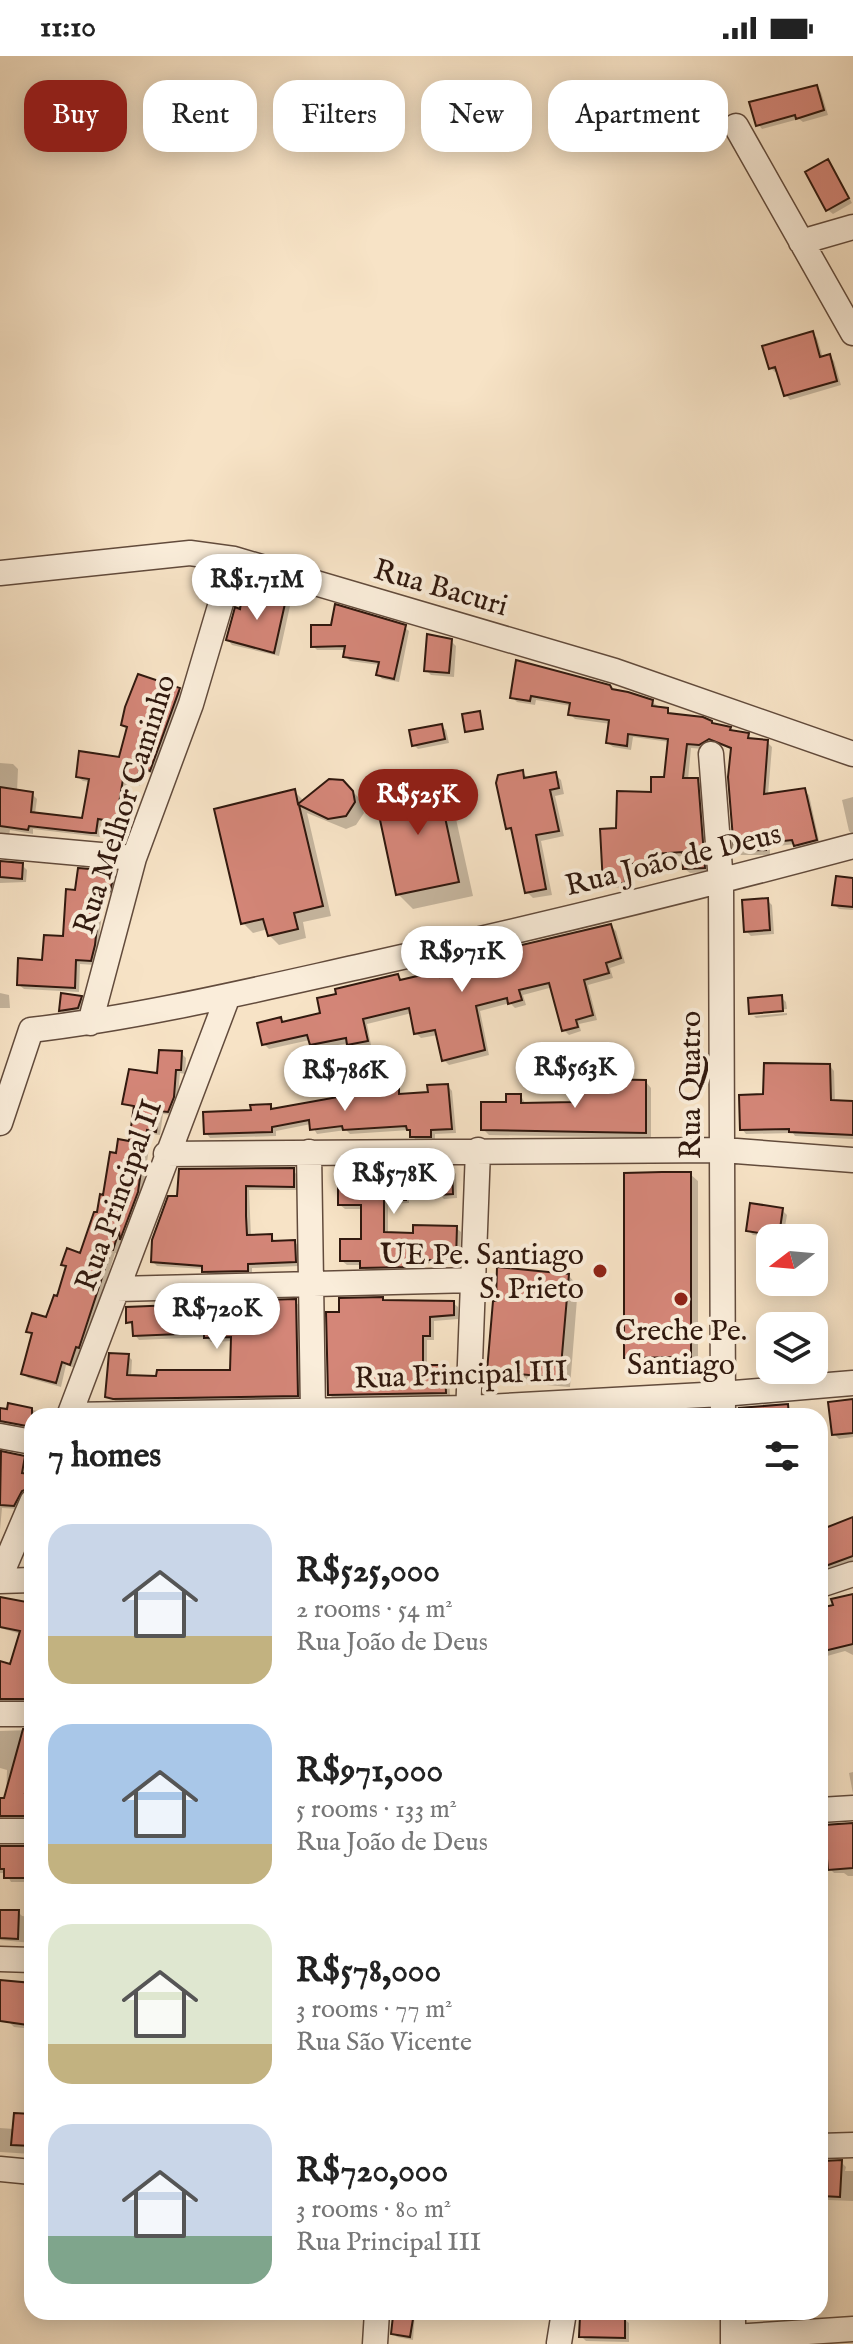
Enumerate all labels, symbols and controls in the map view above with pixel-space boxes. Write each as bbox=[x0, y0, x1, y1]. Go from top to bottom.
text: 11:10 bbox=[40, 9, 96, 47]
chip: Buy bbox=[24, 80, 127, 152]
chip: Rent bbox=[143, 80, 257, 152]
chip: Filters bbox=[273, 80, 405, 152]
chip: New bbox=[421, 80, 532, 152]
chip: Apartment bbox=[548, 80, 728, 152]
street label: Rua Bacuri bbox=[369, 552, 512, 626]
pin: R$1.71M bbox=[183, 554, 331, 622]
text: R$1.71M bbox=[210, 563, 304, 596]
street label: Rua Melhor Caminho bbox=[66, 670, 186, 939]
pin: R$525K bbox=[353, 769, 483, 837]
text: R$525K bbox=[376, 778, 460, 811]
street label: Rua João de Deus bbox=[562, 816, 785, 906]
pin: R$971K bbox=[397, 926, 527, 994]
text: R$971K bbox=[419, 935, 505, 968]
street label: Rua Quatro bbox=[673, 1011, 711, 1159]
pin: R$563K bbox=[510, 1042, 640, 1110]
pin: R$786K bbox=[280, 1045, 410, 1113]
text: R$563K bbox=[534, 1051, 616, 1084]
text: R$786K bbox=[302, 1054, 388, 1087]
street label: Rua Principal II bbox=[68, 1095, 172, 1296]
pin: R$578K bbox=[329, 1148, 459, 1216]
text: R$578K bbox=[352, 1157, 436, 1190]
north arrow bbox=[756, 1224, 828, 1296]
map controls bbox=[756, 1224, 828, 1384]
place label: UE Pe. Santiago S. Prieto bbox=[380, 1237, 584, 1309]
marker: UE Pe. Santiago S. Prieto bbox=[591, 1262, 609, 1280]
pin: R$720K bbox=[152, 1283, 282, 1351]
marker: Creche Pe. Santiago bbox=[672, 1290, 690, 1308]
text: R$720K bbox=[172, 1292, 262, 1325]
button: layers bbox=[756, 1312, 828, 1384]
place label: Creche Pe. Santiago bbox=[615, 1313, 747, 1385]
street label: Rua Principal III bbox=[354, 1353, 569, 1399]
icon: filters bbox=[760, 1434, 804, 1478]
text: 7 homes bbox=[48, 1435, 161, 1478]
text: R$525,000 bbox=[296, 1550, 440, 1593]
icon: home bbox=[112, 1556, 208, 1652]
text: 2 rooms · 54 m² bbox=[296, 1593, 453, 1626]
text: Rua João de Deus bbox=[296, 1626, 488, 1659]
text: R$971,000 bbox=[296, 1750, 443, 1793]
icon: home bbox=[112, 1756, 208, 1852]
text: 5 rooms · 133 m² bbox=[296, 1793, 457, 1826]
text: Rua João de Deus bbox=[296, 1826, 488, 1859]
text: R$578,000 bbox=[296, 1950, 441, 1993]
icon: home bbox=[112, 1956, 208, 2052]
text: 3 rooms · 77 m² bbox=[296, 1993, 453, 2026]
text: Rua São Vicente bbox=[296, 2026, 472, 2059]
text: R$720,000 bbox=[296, 2150, 448, 2193]
icon: home bbox=[112, 2156, 208, 2252]
text: 3 rooms · 80 m² bbox=[296, 2193, 451, 2226]
text: Rua Principal III bbox=[296, 2226, 481, 2259]

